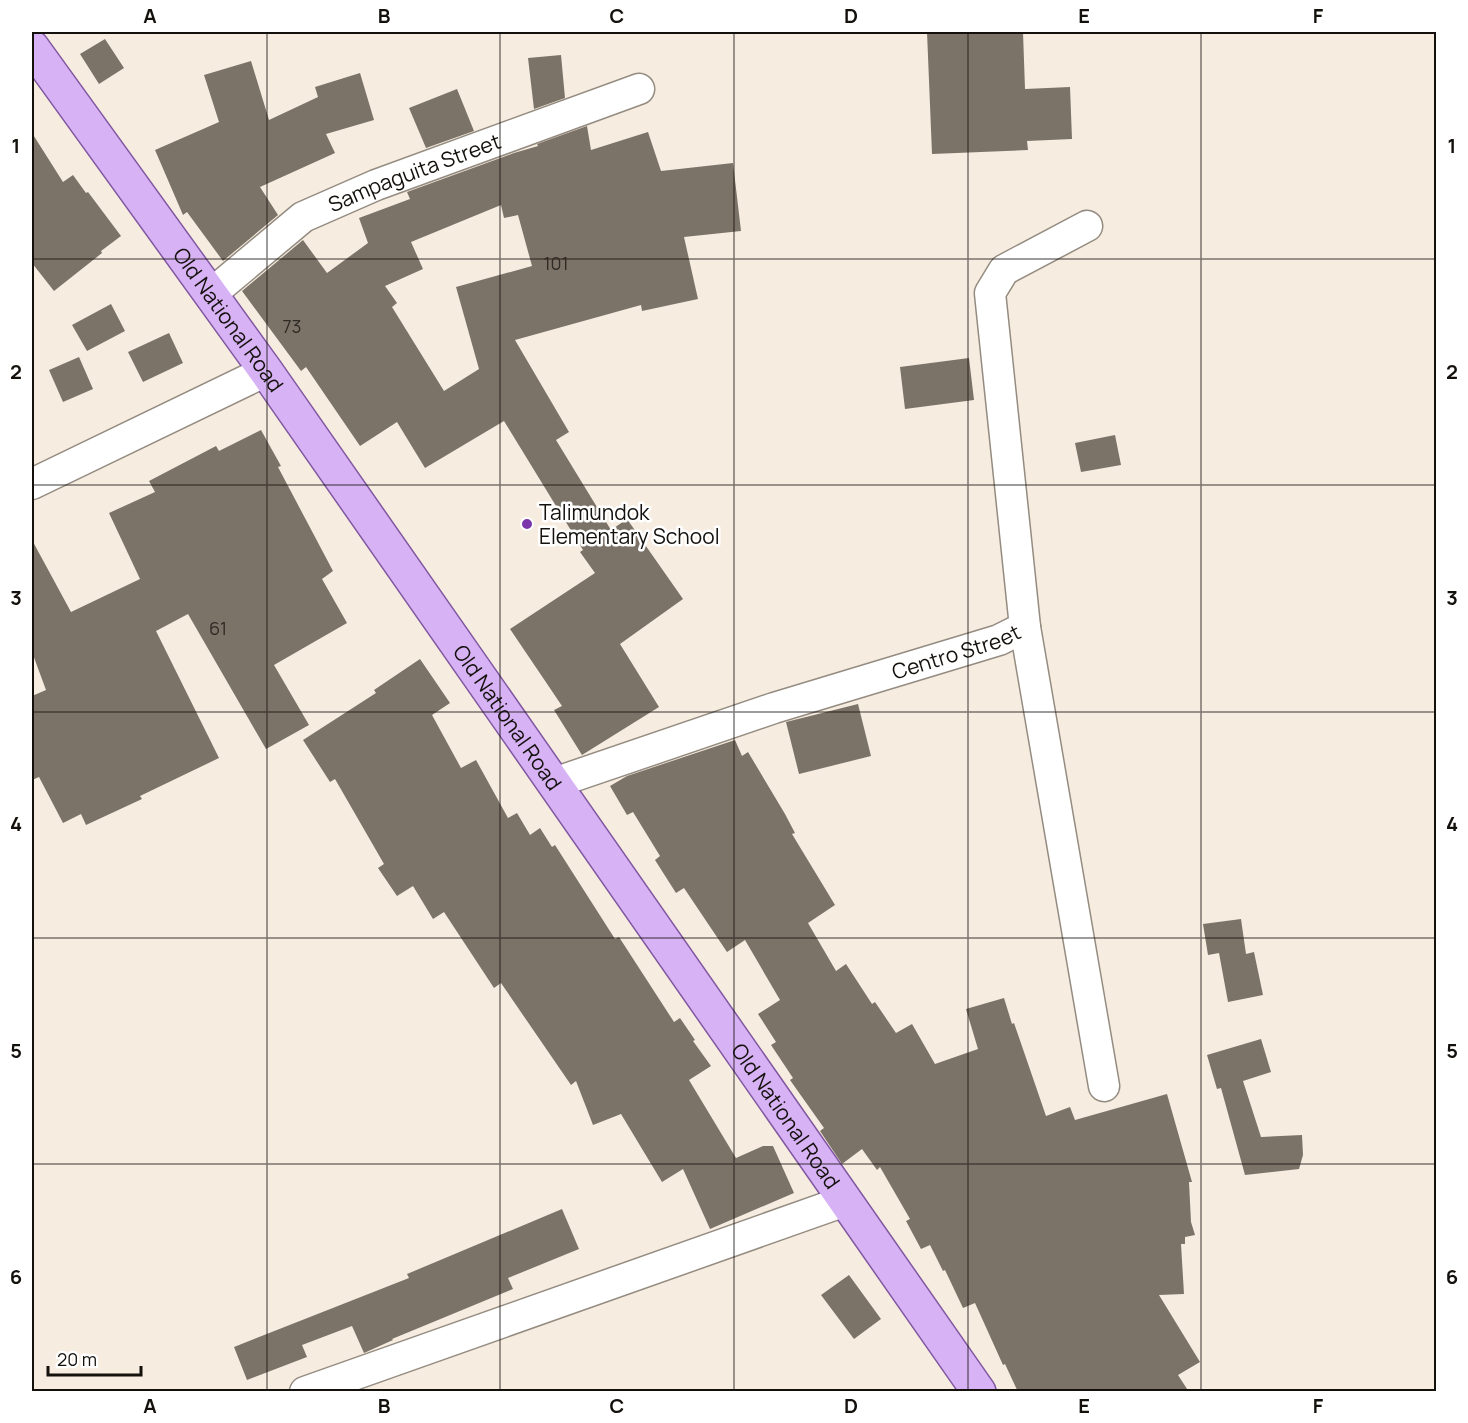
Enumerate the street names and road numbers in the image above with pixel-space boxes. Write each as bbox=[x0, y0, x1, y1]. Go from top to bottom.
street label: Sampaguita Street bbox=[324, 127, 504, 218]
street label: Old National Road bbox=[167, 242, 290, 397]
street label: Centro Street bbox=[888, 617, 1025, 686]
street label: Old National Road bbox=[447, 639, 568, 796]
street label: Old National Road bbox=[725, 1037, 847, 1194]

